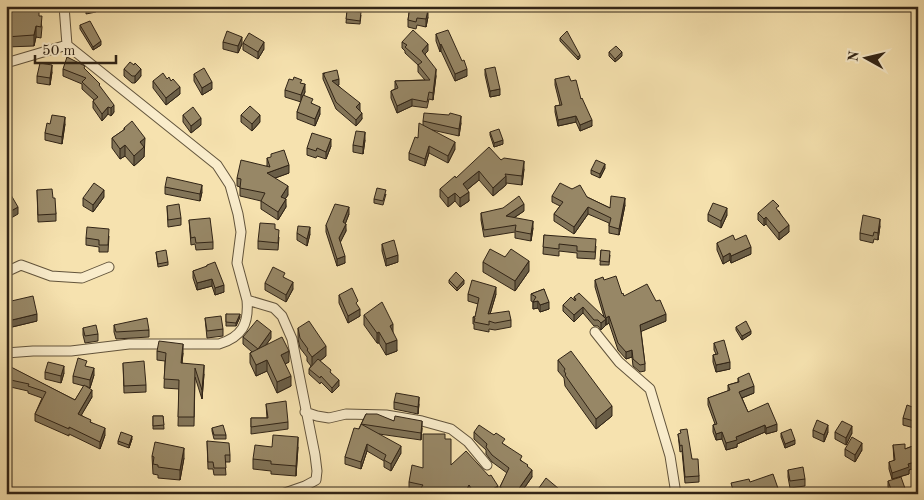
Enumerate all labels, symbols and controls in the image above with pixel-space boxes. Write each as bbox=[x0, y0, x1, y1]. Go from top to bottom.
scale bar bbox=[35, 32, 116, 64]
north arrow bbox=[842, 32, 892, 82]
text: 50 m bbox=[42, 44, 76, 59]
text: N bbox=[846, 50, 862, 63]

